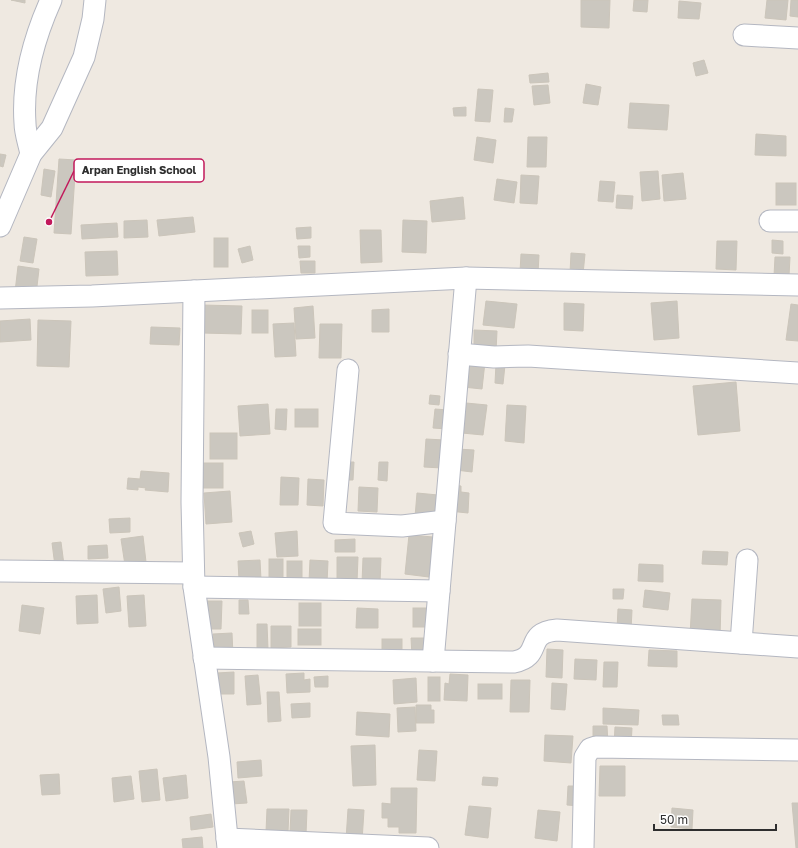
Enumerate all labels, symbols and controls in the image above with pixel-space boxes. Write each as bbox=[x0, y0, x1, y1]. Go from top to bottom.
callout: Arpan English School bbox=[74, 159, 204, 182]
text: Arpan English School bbox=[82, 163, 197, 176]
scale bar bbox=[654, 806, 776, 832]
text: 50 m bbox=[660, 812, 688, 827]

